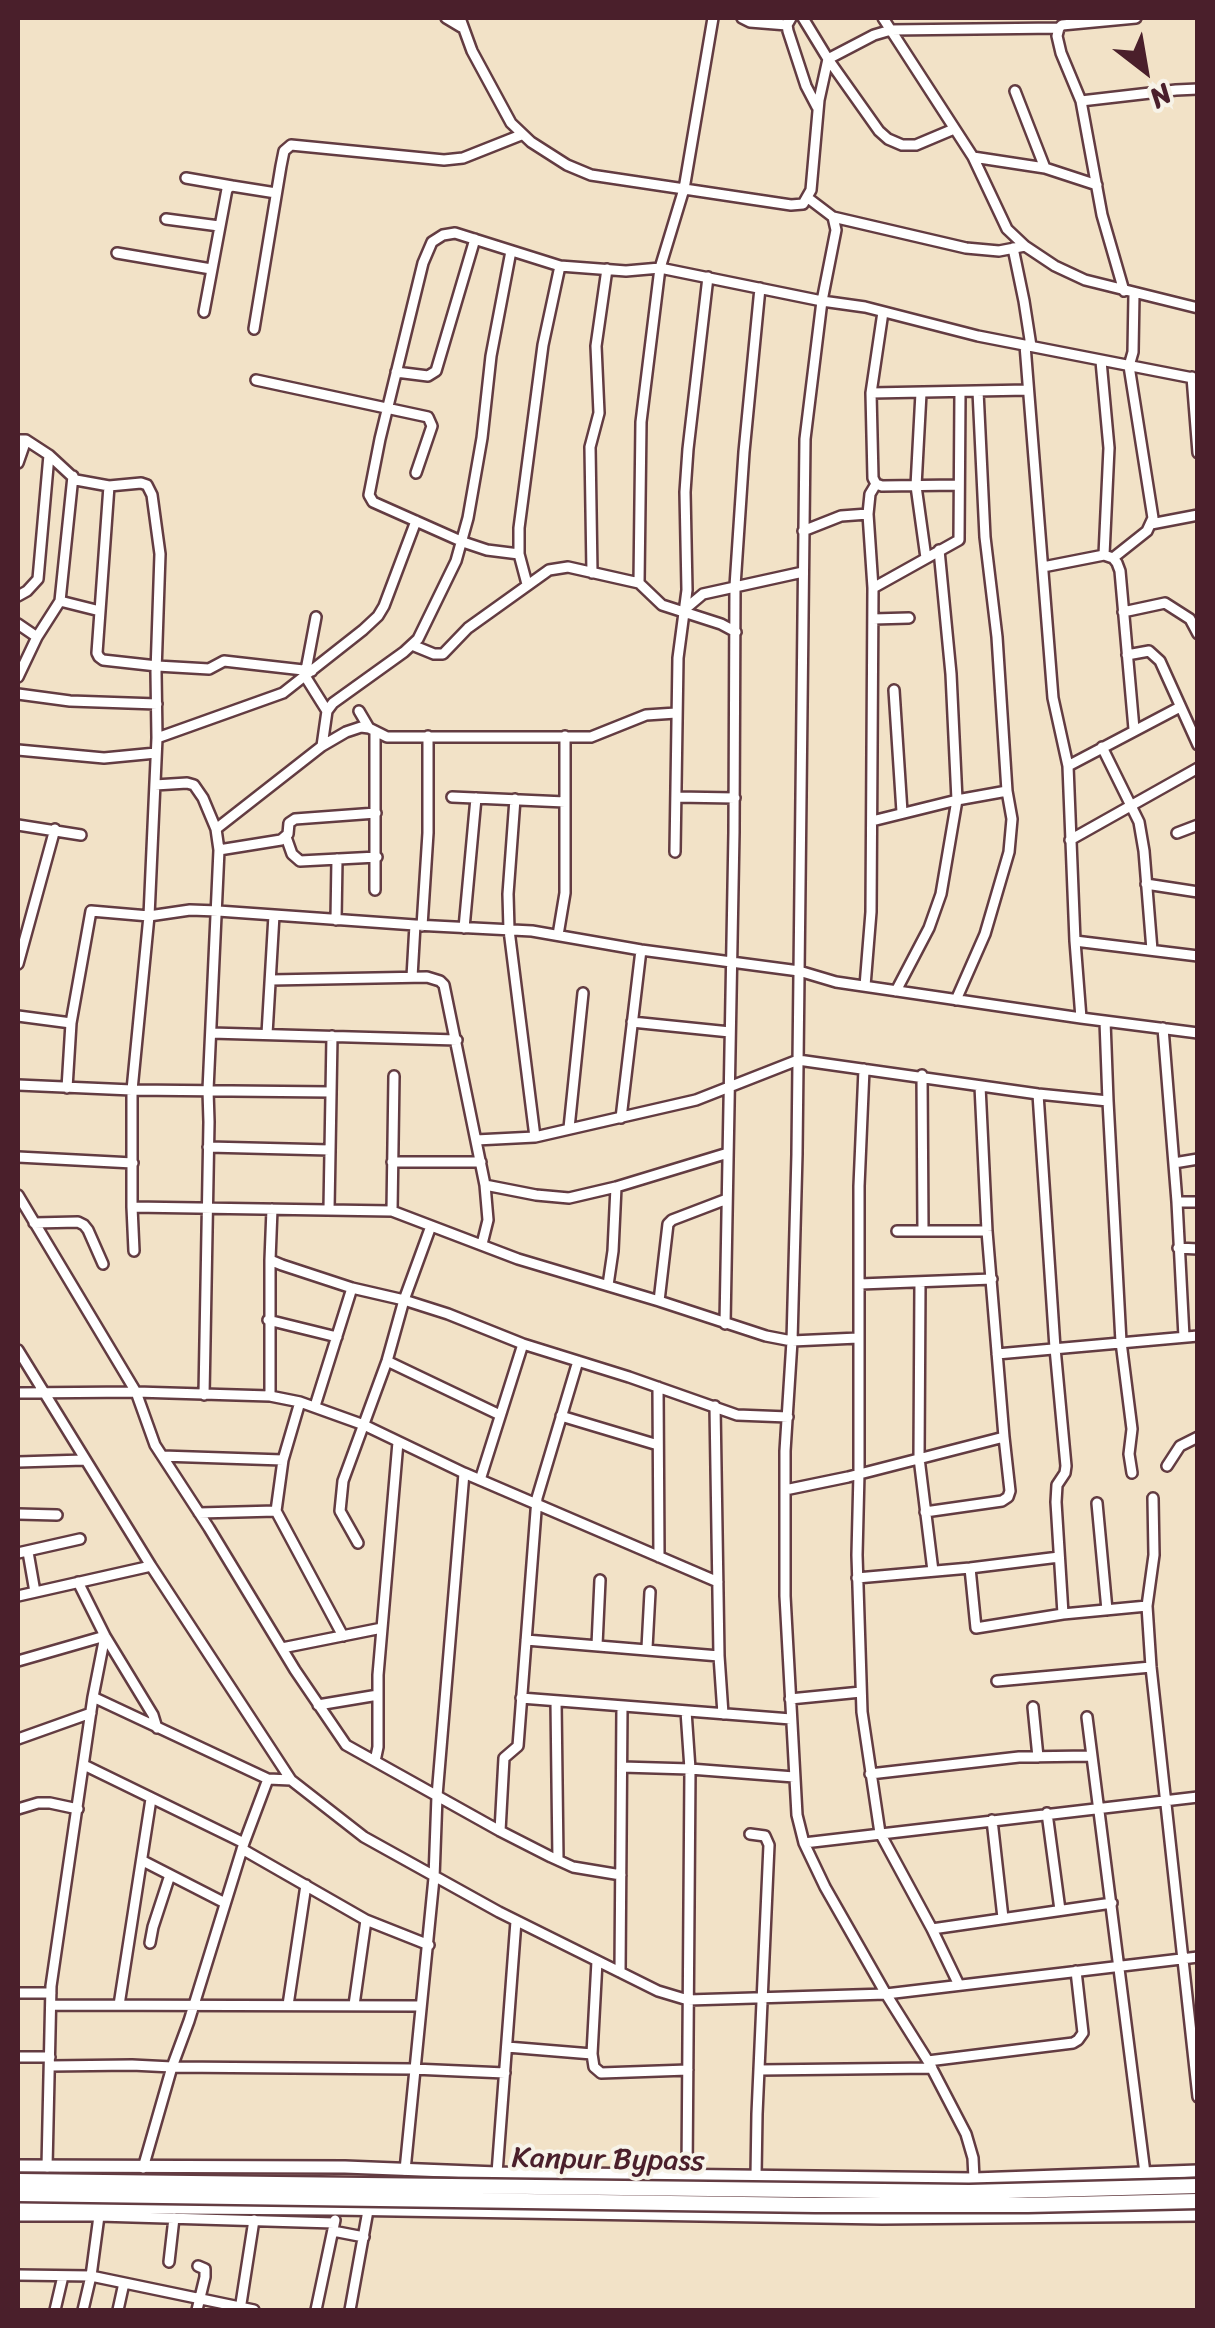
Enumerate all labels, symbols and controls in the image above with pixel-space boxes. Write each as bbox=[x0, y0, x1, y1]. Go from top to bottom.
north arrow bbox=[1095, 20, 1195, 120]
text: N bbox=[1140, 70, 1182, 122]
street label: Kanpur Bypass bbox=[511, 2141, 705, 2181]

